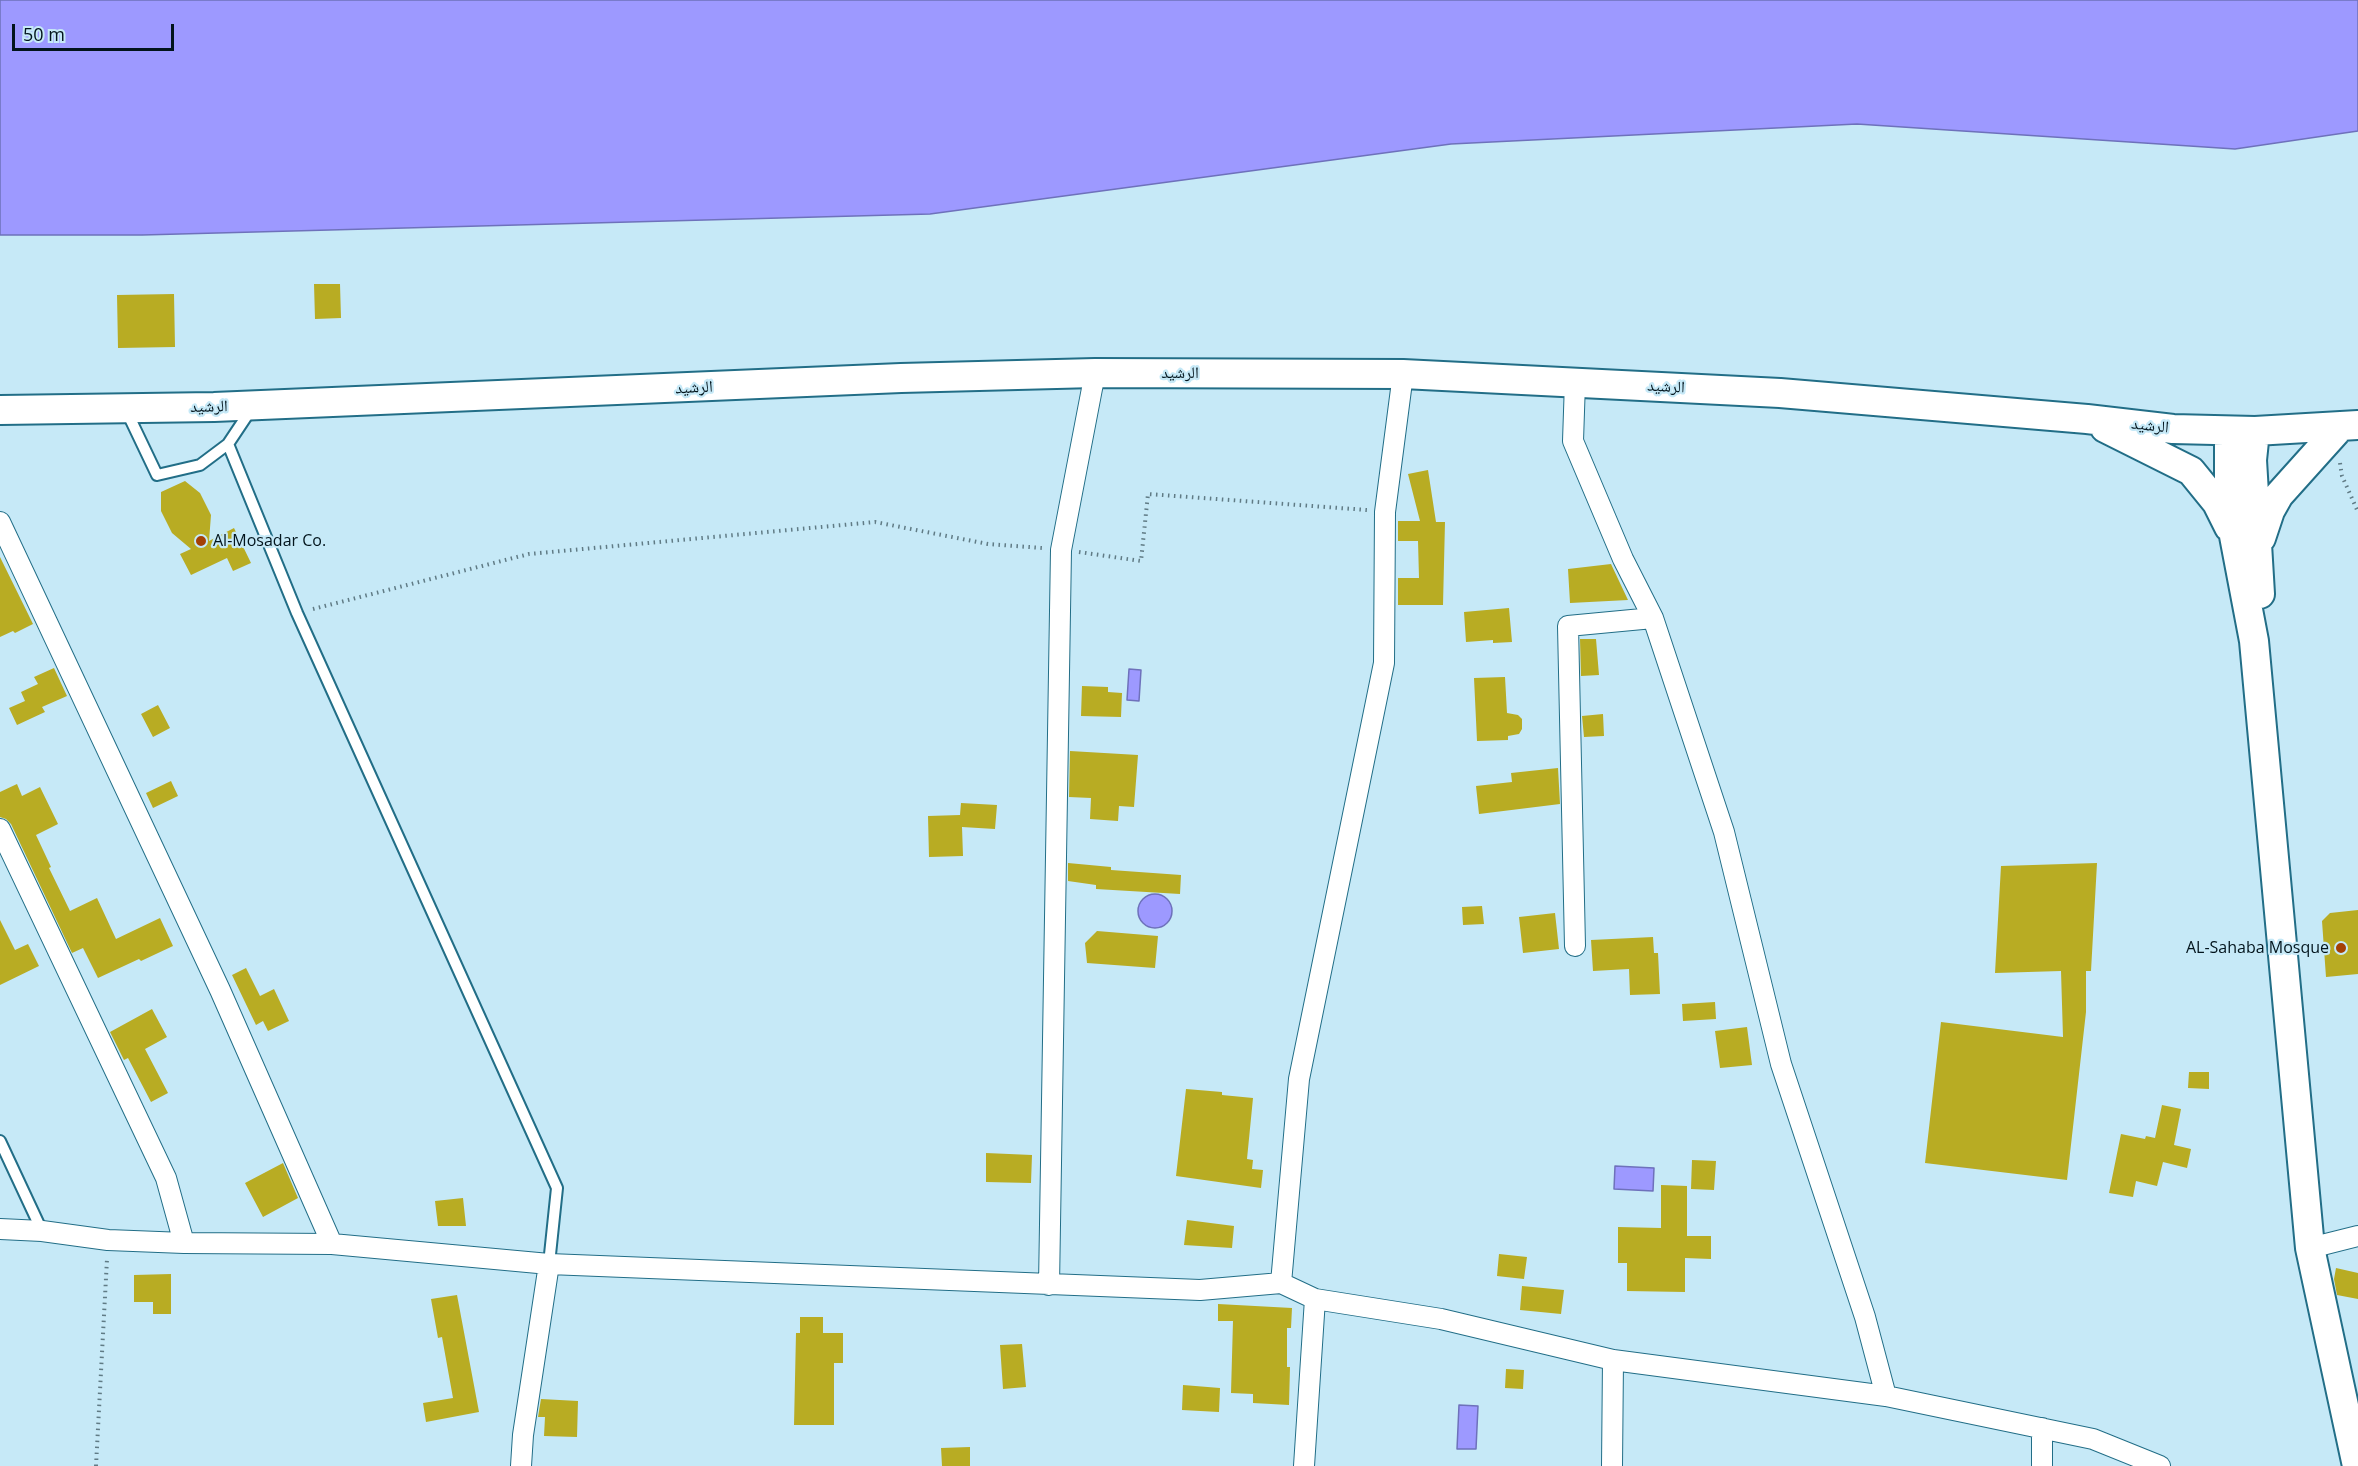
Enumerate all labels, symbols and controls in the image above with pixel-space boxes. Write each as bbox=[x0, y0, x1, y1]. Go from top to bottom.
scale bar bbox=[15, 12, 177, 50]
text: 50 m bbox=[23, 22, 65, 46]
street label: الرشيد bbox=[1161, 363, 1199, 383]
street label: الرشيد bbox=[1647, 376, 1685, 398]
street label: الرشيد bbox=[675, 377, 713, 399]
street label: الرشيد bbox=[190, 397, 228, 417]
street label: الرشيد bbox=[2130, 414, 2170, 438]
place label: Al-Mosadar Co. bbox=[213, 531, 326, 551]
marker: Al-Mosadar Co. bbox=[194, 534, 208, 548]
place label: AL-Sahaba Mosque bbox=[2186, 938, 2329, 958]
marker: AL-Sahaba Mosque bbox=[2334, 941, 2348, 955]

